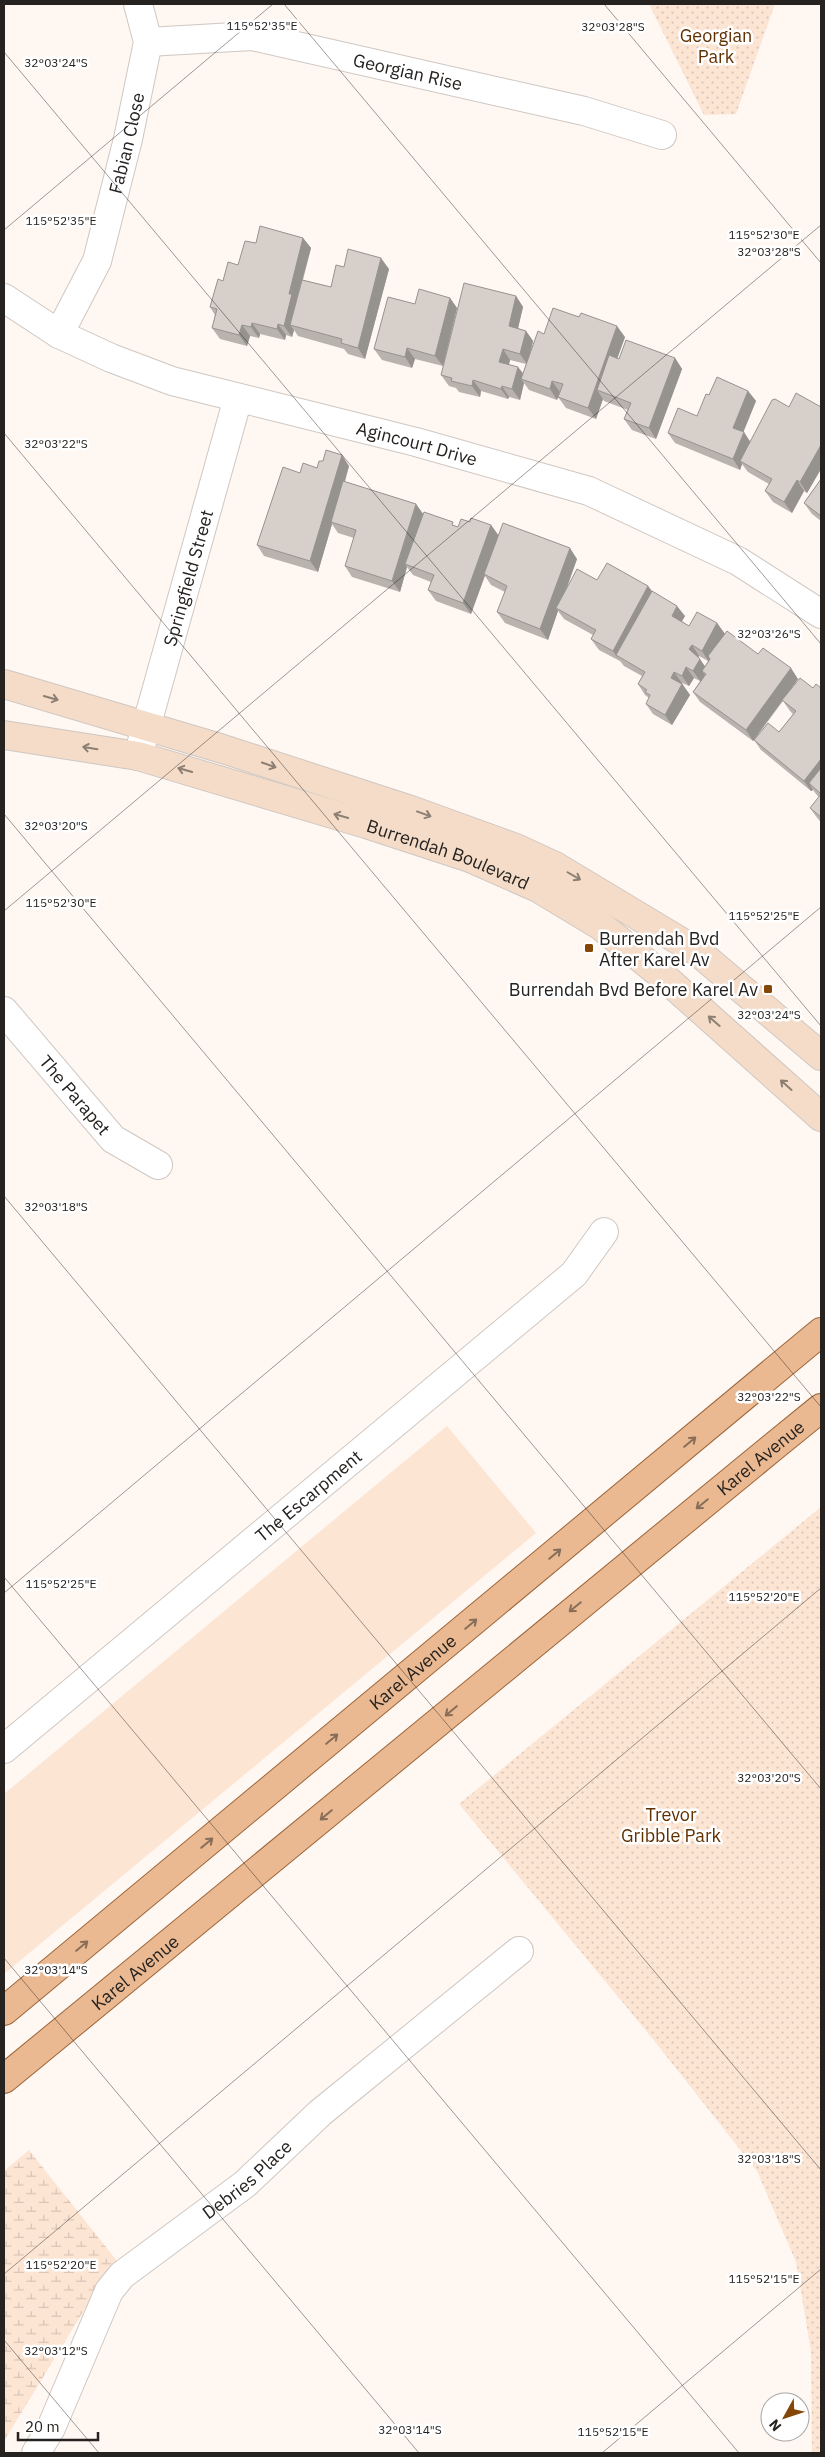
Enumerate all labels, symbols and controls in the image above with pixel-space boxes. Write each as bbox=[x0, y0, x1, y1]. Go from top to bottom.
text: 115°52'35"E bbox=[227, 18, 297, 33]
text: 32°03'28"S bbox=[581, 19, 645, 34]
park label: Georgian Park bbox=[680, 24, 752, 68]
street label: Georgian Rise bbox=[351, 48, 465, 95]
text: 32°03'24"S bbox=[24, 55, 88, 70]
street label: Fabian Close bbox=[103, 90, 149, 196]
text: 115°52'35"E bbox=[26, 213, 96, 228]
text: 115°52'30"E bbox=[729, 227, 799, 242]
text: 32°03'28"S bbox=[737, 244, 801, 259]
street label: Agincourt Drive bbox=[354, 416, 480, 470]
text: 32°03'22"S bbox=[24, 436, 88, 451]
street label: Springfield Street bbox=[158, 507, 218, 649]
text: 32°03'26"S bbox=[737, 626, 801, 641]
one-way arrow bbox=[42, 693, 58, 703]
one-way arrow bbox=[82, 743, 98, 753]
one-way arrow bbox=[261, 761, 276, 770]
one-way arrow bbox=[177, 765, 193, 774]
one-way arrow bbox=[416, 810, 431, 819]
one-way arrow bbox=[333, 811, 349, 821]
street label: Burrendah Boulevard bbox=[364, 814, 533, 894]
text: 32°03'20"S bbox=[24, 818, 88, 833]
one-way arrow bbox=[566, 872, 581, 882]
text: 115°52'30"E bbox=[26, 895, 96, 910]
text: 115°52'25"E bbox=[729, 908, 799, 923]
place label: Burrendah Bvd After Karel Av bbox=[599, 927, 719, 971]
marker: Burrendah Bvd After Karel Av bbox=[583, 942, 595, 954]
place label: Burrendah Bvd Before Karel Av bbox=[509, 978, 758, 1001]
marker: Burrendah Bvd Before Karel Av bbox=[762, 983, 774, 995]
text: 32°03'24"S bbox=[737, 1007, 801, 1022]
one-way arrow bbox=[708, 1015, 721, 1027]
street label: The Parapet bbox=[35, 1050, 116, 1139]
one-way arrow bbox=[779, 1080, 792, 1091]
text: 32°03'18"S bbox=[24, 1199, 88, 1214]
text: 32°03'22"S bbox=[737, 1389, 801, 1404]
street label: Karel Avenue bbox=[712, 1415, 809, 1500]
one-way arrow bbox=[684, 1436, 697, 1447]
street label: The Escarpment bbox=[250, 1444, 366, 1547]
one-way arrow bbox=[696, 1499, 709, 1510]
one-way arrow bbox=[548, 1549, 561, 1560]
text: 115°52'25"E bbox=[26, 1576, 96, 1591]
text: 115°52'20"E bbox=[729, 1589, 799, 1604]
one-way arrow bbox=[569, 1601, 582, 1612]
one-way arrow bbox=[464, 1619, 477, 1630]
street label: Karel Avenue bbox=[364, 1629, 461, 1714]
one-way arrow bbox=[444, 1705, 457, 1716]
one-way arrow bbox=[325, 1734, 338, 1745]
text: 32°03'20"S bbox=[737, 1770, 801, 1785]
park label: Trevor Gribble Park bbox=[621, 1803, 721, 1847]
one-way arrow bbox=[320, 1809, 333, 1820]
one-way arrow bbox=[200, 1837, 213, 1848]
street label: Karel Avenue bbox=[86, 1929, 183, 2015]
one-way arrow bbox=[75, 1941, 88, 1952]
text: 32°03'14"S bbox=[24, 1962, 88, 1977]
street label: Debries Place bbox=[197, 2134, 296, 2224]
text: 32°03'18"S bbox=[737, 2151, 801, 2166]
text: 115°52'20"E bbox=[26, 2257, 96, 2272]
text: 115°52'15"E bbox=[729, 2271, 799, 2286]
text: 32°03'12"S bbox=[24, 2343, 88, 2358]
north arrow bbox=[760, 2392, 810, 2442]
scale bar bbox=[18, 2410, 98, 2442]
text: N bbox=[765, 2416, 785, 2435]
text: 20 m bbox=[25, 2417, 60, 2436]
text: 32°03'14"S bbox=[378, 2422, 442, 2437]
text: 115°52'15"E bbox=[578, 2424, 648, 2439]

